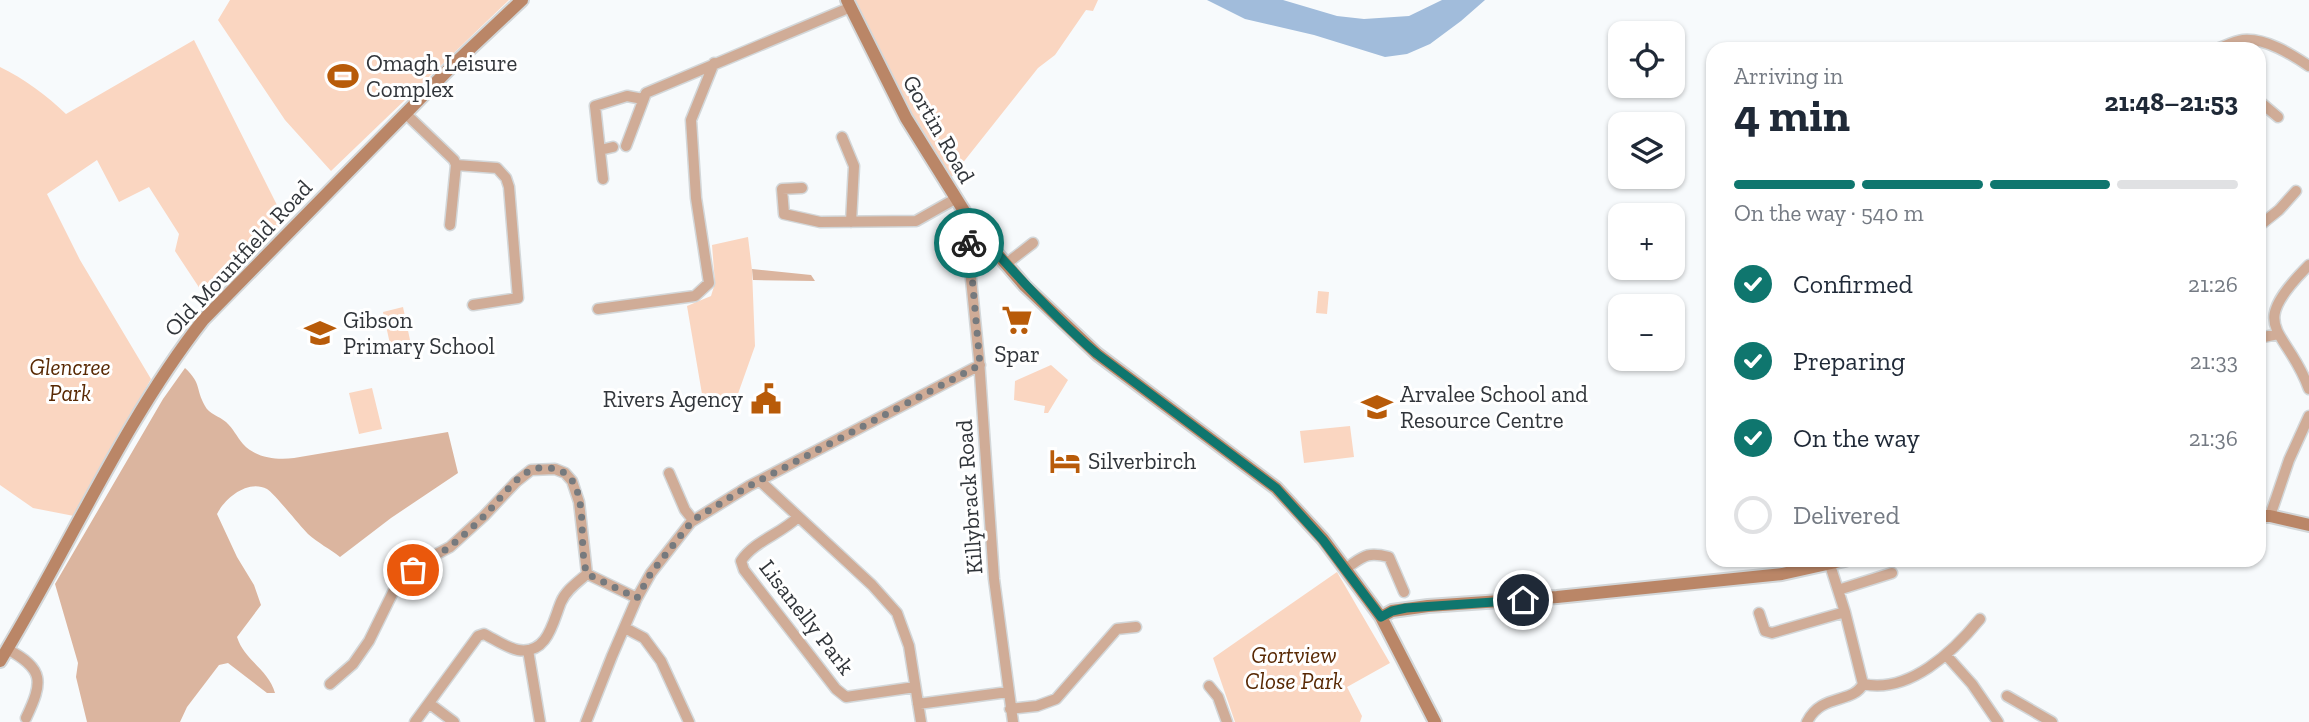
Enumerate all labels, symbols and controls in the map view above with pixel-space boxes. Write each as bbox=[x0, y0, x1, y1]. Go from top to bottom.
map controls bbox=[1608, 21, 1685, 371]
button: locate bbox=[1608, 21, 1685, 98]
place label: Omagh Leisure Complex bbox=[366, 49, 517, 103]
sports icon: Omagh Leisure Complex bbox=[326, 59, 360, 93]
text: Arriving in bbox=[1734, 62, 1843, 90]
street label: Gortin Road bbox=[897, 70, 981, 188]
text: 21:48–21:53 bbox=[2105, 86, 2238, 118]
text: 4 min bbox=[1734, 88, 1850, 143]
button: layers bbox=[1608, 112, 1685, 189]
street label: Old Mountfield Road bbox=[158, 174, 318, 342]
text: On the way · 540 m bbox=[1734, 199, 1924, 227]
button: + bbox=[1608, 203, 1685, 280]
courier bbox=[934, 208, 1004, 278]
icon: bike bbox=[950, 224, 988, 262]
icon: check bbox=[1734, 265, 1772, 303]
text: Confirmed bbox=[1793, 268, 1913, 300]
text: 21:26 bbox=[2188, 270, 2238, 298]
button: − bbox=[1608, 294, 1685, 371]
supermarket icon: Spar bbox=[1000, 303, 1034, 337]
place label: Gibson Primary School bbox=[343, 306, 495, 360]
school or university icon: Gibson Primary School bbox=[303, 316, 337, 350]
place label: Spar bbox=[994, 340, 1040, 368]
icon: check bbox=[1734, 342, 1772, 380]
text: Preparing bbox=[1793, 345, 1905, 377]
text: 21:33 bbox=[2190, 347, 2238, 375]
park label: Glencree Park bbox=[29, 353, 111, 407]
place label: Arvalee School and Resource Centre bbox=[1400, 380, 1588, 434]
public building icon: Rivers Agency bbox=[749, 382, 783, 416]
place label: Rivers Agency bbox=[603, 385, 743, 413]
school or university icon: Arvalee School and Resource Centre bbox=[1360, 390, 1394, 424]
street label: Killybrack Road bbox=[950, 418, 988, 575]
icon: check bbox=[1734, 419, 1772, 457]
text: On the way bbox=[1793, 422, 1920, 454]
text: 21:36 bbox=[2189, 424, 2238, 452]
hotel icon: Silverbirch bbox=[1048, 444, 1082, 478]
place label: Silverbirch bbox=[1088, 447, 1196, 475]
text: Delivered bbox=[1793, 499, 1900, 531]
pin bbox=[383, 540, 443, 600]
icon: bag bbox=[394, 551, 432, 589]
street label: Lisanelly Park bbox=[753, 554, 861, 680]
pin bbox=[1493, 570, 1553, 630]
icon: home bbox=[1504, 581, 1542, 619]
park label: Gortview Close Park bbox=[1245, 641, 1343, 695]

